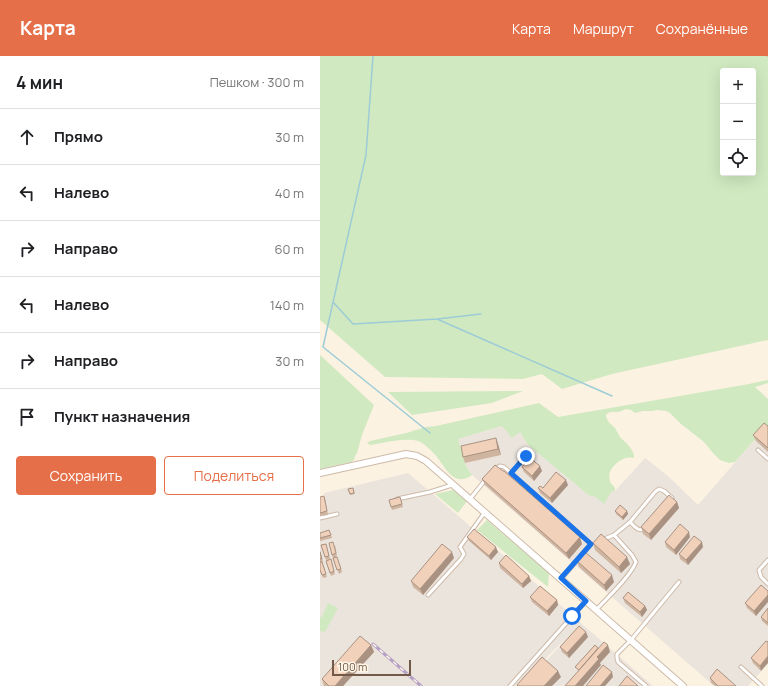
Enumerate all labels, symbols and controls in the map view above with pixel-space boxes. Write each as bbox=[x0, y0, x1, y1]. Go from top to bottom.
text: Карта bbox=[20, 15, 76, 41]
text: Карта bbox=[512, 19, 551, 38]
text: Маршрут bbox=[573, 19, 634, 38]
text: Сохранённые bbox=[656, 19, 748, 38]
map controls bbox=[720, 68, 756, 176]
button: + bbox=[720, 68, 756, 104]
text: 4 мин bbox=[16, 71, 63, 94]
text: Пешком · 300 m bbox=[210, 73, 304, 91]
button: − bbox=[720, 104, 756, 140]
icon: ahead bbox=[16, 126, 38, 148]
text: Прямо bbox=[54, 126, 103, 147]
text: 30 m bbox=[275, 128, 304, 146]
button: locate bbox=[720, 140, 756, 176]
icon: left bbox=[16, 182, 38, 204]
text: Налево bbox=[54, 182, 109, 203]
text: 40 m bbox=[275, 184, 304, 202]
icon: right bbox=[16, 238, 38, 260]
text: Направо bbox=[54, 238, 118, 259]
text: 60 m bbox=[274, 240, 304, 258]
icon: left bbox=[16, 294, 38, 316]
text: Налево bbox=[54, 294, 109, 315]
text: 140 m bbox=[270, 296, 304, 314]
icon: right bbox=[16, 350, 38, 372]
text: Направо bbox=[54, 350, 118, 371]
text: 30 m bbox=[275, 352, 304, 370]
icon: arrive bbox=[16, 406, 38, 428]
text: Пункт назначения bbox=[54, 406, 190, 427]
route end bbox=[517, 447, 535, 465]
button: Сохранить bbox=[16, 456, 156, 495]
button: Поделиться bbox=[164, 456, 304, 495]
route start bbox=[563, 607, 581, 625]
scale bar bbox=[332, 658, 411, 677]
text: 100 m bbox=[338, 659, 367, 674]

